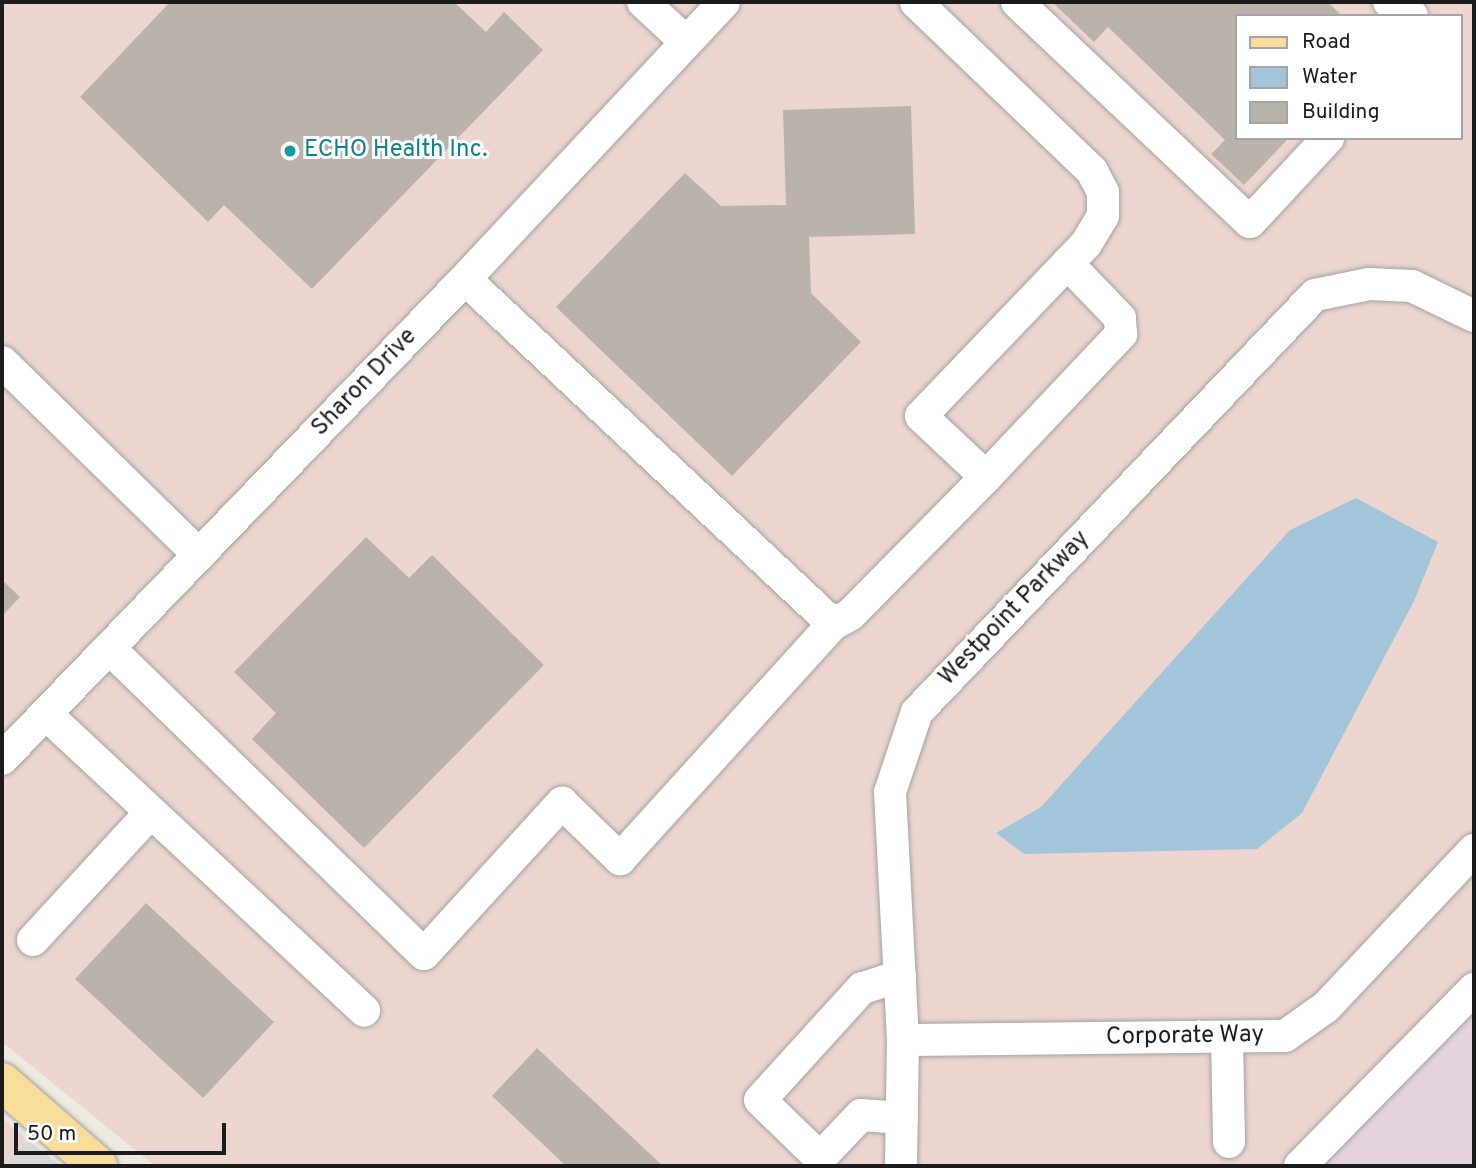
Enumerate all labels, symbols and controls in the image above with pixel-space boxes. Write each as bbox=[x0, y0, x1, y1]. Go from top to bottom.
legend bbox=[1234, 14, 1462, 140]
text: Road bbox=[1302, 29, 1351, 56]
text: Water bbox=[1302, 64, 1357, 91]
text: Building bbox=[1302, 99, 1380, 126]
place label: ECHO Health Inc. bbox=[304, 137, 488, 165]
marker: ECHO Health Inc. bbox=[282, 143, 298, 159]
street label: Sharon Drive bbox=[306, 323, 424, 443]
street label: Westpoint Parkway bbox=[934, 526, 1096, 692]
street label: Corporate Way bbox=[1105, 1021, 1265, 1053]
scale bar bbox=[18, 1108, 229, 1152]
text: 50 m bbox=[27, 1121, 76, 1148]

